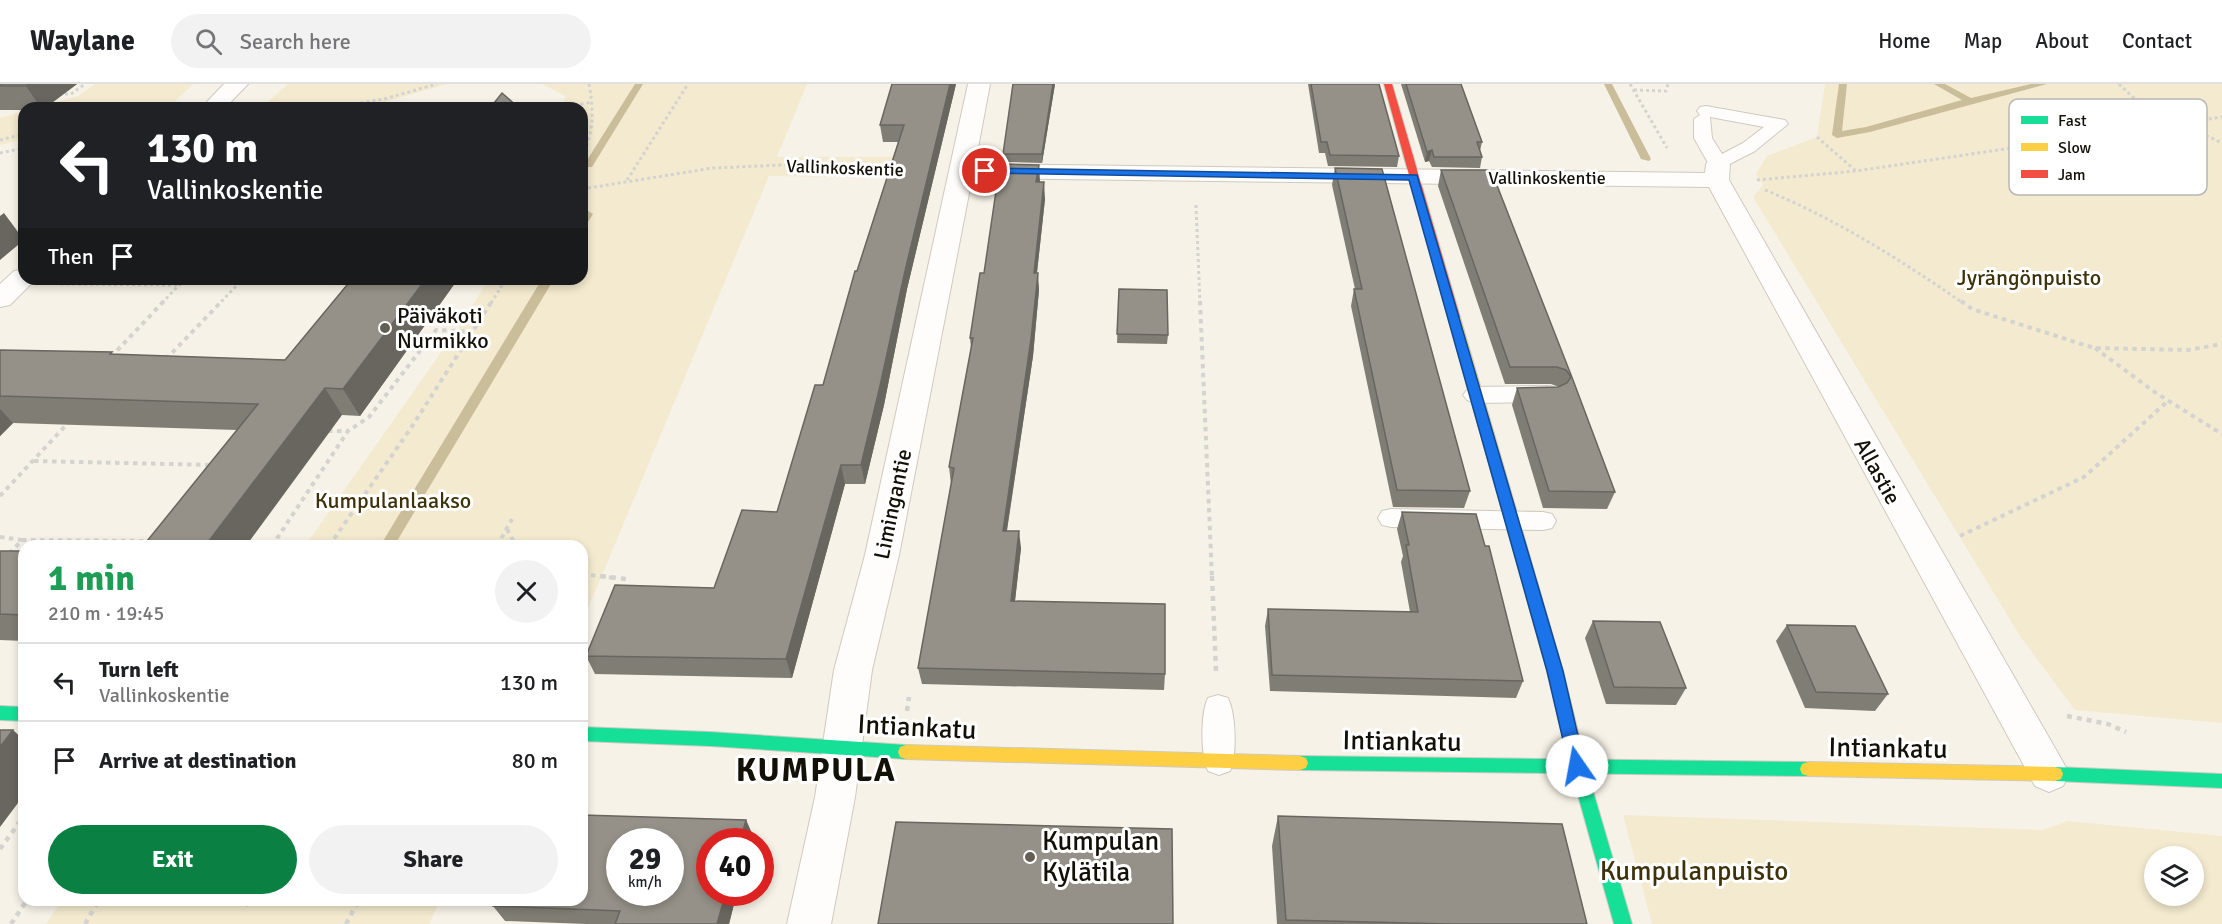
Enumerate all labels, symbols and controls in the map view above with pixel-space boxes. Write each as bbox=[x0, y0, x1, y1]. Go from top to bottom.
search box bbox=[171, 14, 591, 68]
text: Waylane bbox=[30, 24, 135, 58]
icon: search bbox=[192, 25, 225, 58]
text: Search here bbox=[240, 28, 351, 55]
text: Home bbox=[1878, 28, 1931, 54]
text: Map bbox=[1964, 28, 2002, 54]
text: About bbox=[2035, 28, 2089, 54]
text: Contact bbox=[2122, 28, 2192, 54]
legend bbox=[2009, 99, 2207, 195]
text: Fast bbox=[2058, 111, 2087, 131]
text: 130 m bbox=[147, 123, 258, 174]
icon: left bbox=[48, 126, 126, 204]
text: Slow bbox=[2058, 138, 2092, 158]
pin bbox=[959, 145, 1010, 196]
icon: arrive bbox=[968, 154, 1001, 187]
street label: Vallinkoskentie bbox=[786, 155, 904, 181]
text: Jam bbox=[2058, 165, 2086, 185]
street label: Vallinkoskentie bbox=[1488, 167, 1606, 189]
text: Vallinkoskentie bbox=[147, 174, 323, 207]
icon: arrive bbox=[106, 240, 139, 273]
text: Then bbox=[48, 243, 94, 270]
park label: Jyrängönpuisto bbox=[1957, 264, 2101, 291]
place label: Päiväkoti Nurmikko bbox=[397, 302, 489, 354]
marker: Päiväkoti Nurmikko bbox=[378, 321, 392, 335]
street label: Allastie bbox=[1848, 433, 1907, 509]
street label: Limingantie bbox=[868, 446, 917, 562]
park label: Kumpulanlaakso bbox=[315, 487, 471, 514]
text: 1 min bbox=[48, 556, 135, 601]
button: close bbox=[495, 560, 558, 623]
text: 210 m · 19:45 bbox=[48, 601, 164, 626]
text: Turn left bbox=[99, 656, 179, 683]
icon: left bbox=[48, 666, 81, 699]
text: 130 m bbox=[500, 669, 558, 696]
text: Vallinkoskentie bbox=[99, 683, 230, 708]
street label: Intiankatu bbox=[857, 708, 977, 747]
street label: Intiankatu bbox=[1342, 724, 1462, 759]
street label: Intiankatu bbox=[1828, 731, 1948, 766]
position arrow bbox=[1545, 734, 1609, 798]
icon: arrive bbox=[48, 744, 81, 777]
text: Arrive at destination bbox=[99, 747, 296, 774]
text: 80 m bbox=[512, 747, 558, 774]
district label: KUMPULA bbox=[736, 750, 896, 791]
button: Exit bbox=[48, 825, 297, 894]
button: Share bbox=[309, 825, 558, 894]
place label: Kumpulan Kylätila bbox=[1042, 825, 1159, 889]
speed limit sign: 40 bbox=[696, 828, 774, 906]
text: 29 bbox=[629, 841, 661, 878]
map controls bbox=[2144, 846, 2204, 906]
button: layers bbox=[2144, 846, 2204, 906]
marker: Kumpulan Kylätila bbox=[1023, 850, 1037, 864]
park label: Kumpulanpuisto bbox=[1600, 855, 1788, 888]
text: km/h bbox=[628, 873, 662, 891]

